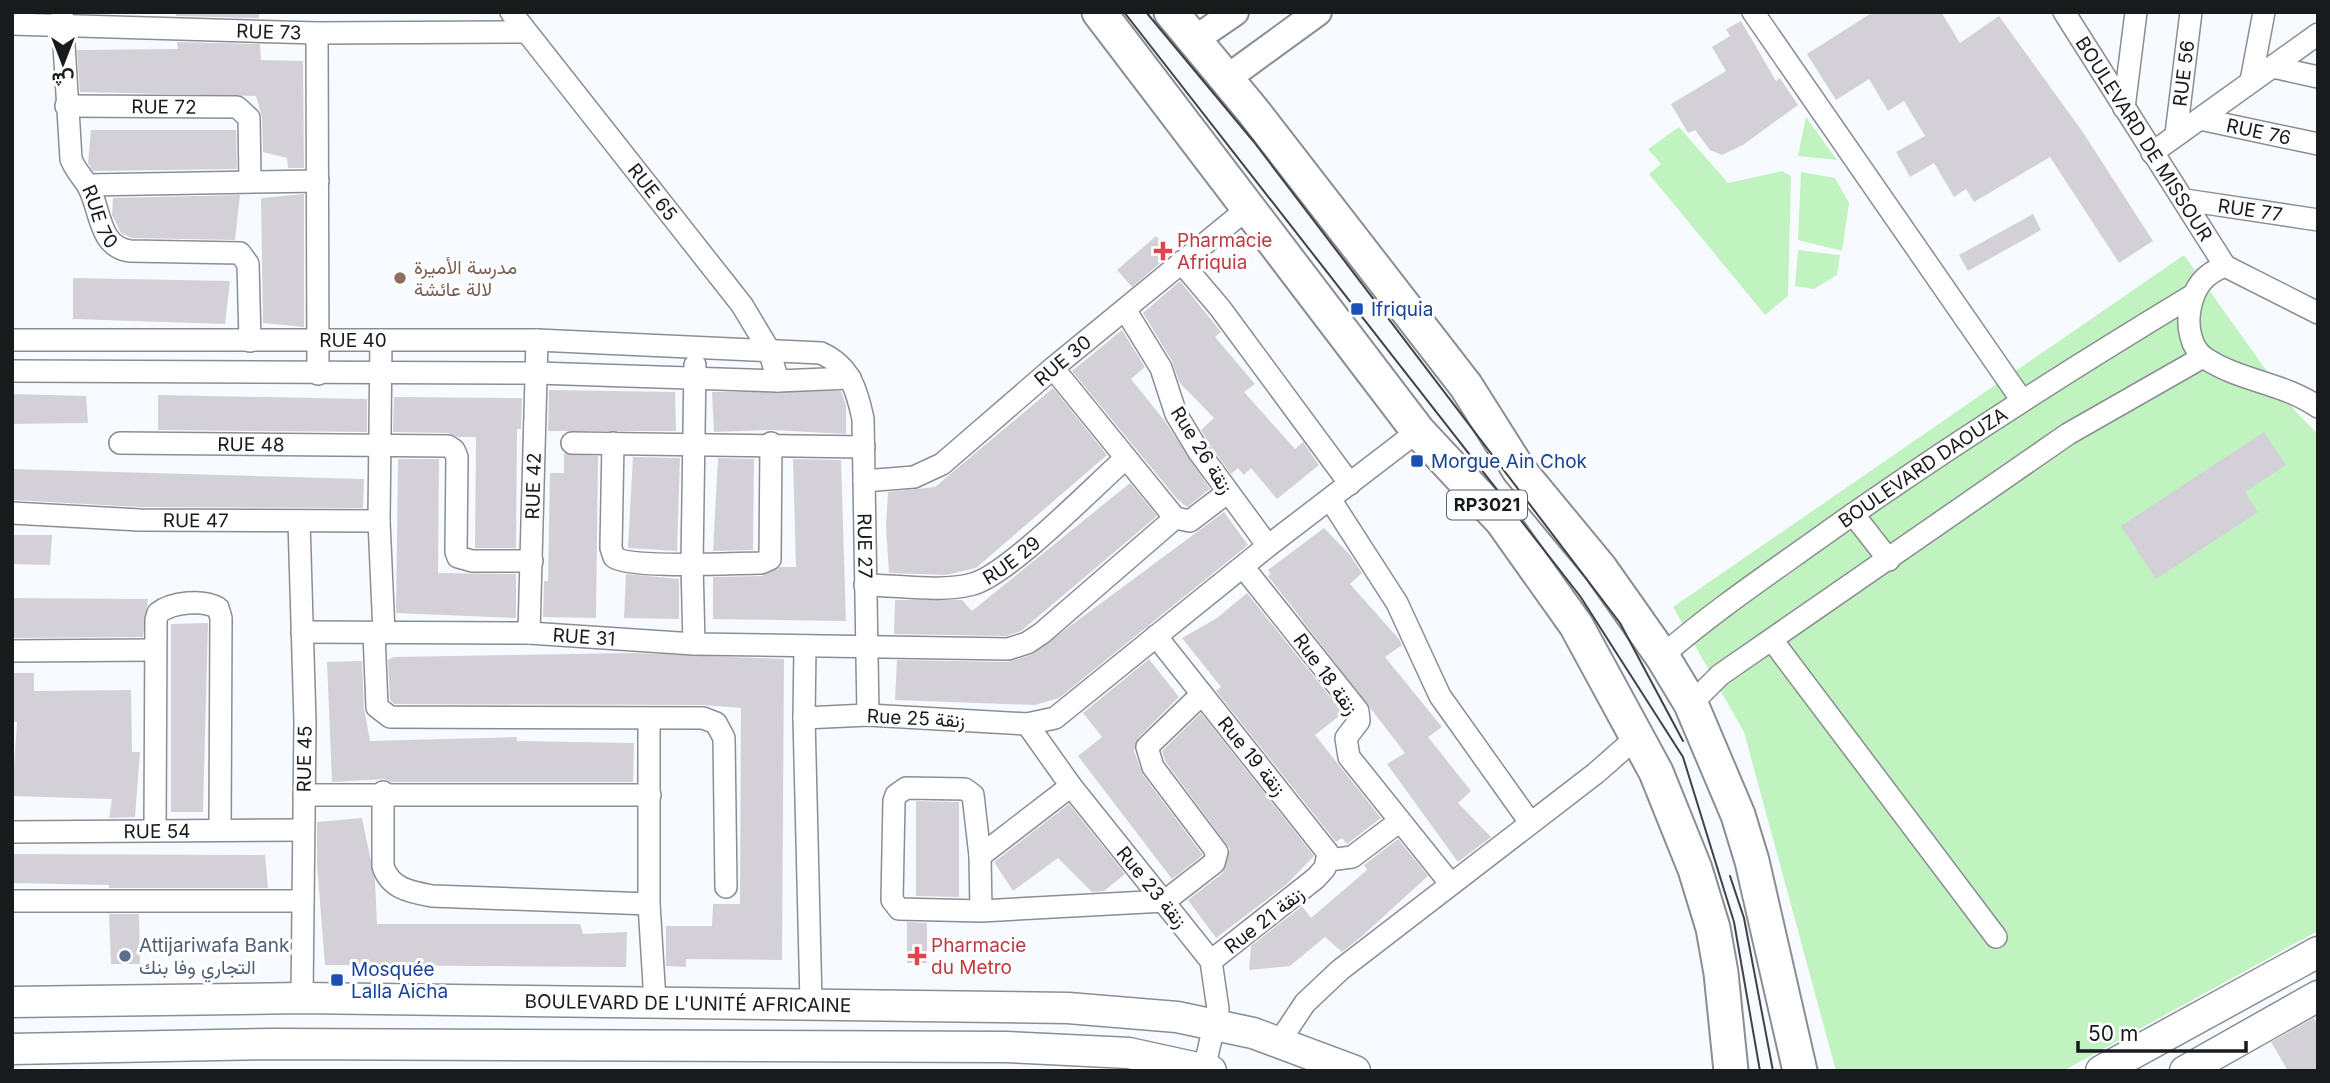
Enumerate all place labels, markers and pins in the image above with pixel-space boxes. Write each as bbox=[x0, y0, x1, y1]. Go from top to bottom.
place label: Pharmacie Afriquia bbox=[1177, 229, 1272, 274]
marker: Pharmacie Afriquia bbox=[1155, 243, 1171, 259]
place label: مدرسة الأميرة لالة عائشة bbox=[414, 256, 517, 301]
marker: مدرسة الأميرة لالة عائشة bbox=[392, 270, 408, 286]
place label: Ifriquia bbox=[1371, 298, 1433, 321]
marker: Ifriquia bbox=[1349, 301, 1365, 317]
place label: Morgue Ain Chok bbox=[1431, 450, 1588, 473]
marker: Morgue Ain Chok bbox=[1409, 453, 1425, 469]
place label: Attijariwafa Bank التجاري وفا بنك bbox=[139, 934, 290, 983]
place label: Pharmacie du Metro bbox=[931, 934, 1026, 979]
marker: Attijariwafa Bank التجاري وفا بنك bbox=[117, 948, 133, 964]
marker: Pharmacie du Metro bbox=[909, 948, 925, 964]
place label: Mosquée Lalla Aicha bbox=[351, 958, 448, 1003]
marker: Mosquée Lalla Aicha bbox=[329, 972, 345, 988]

